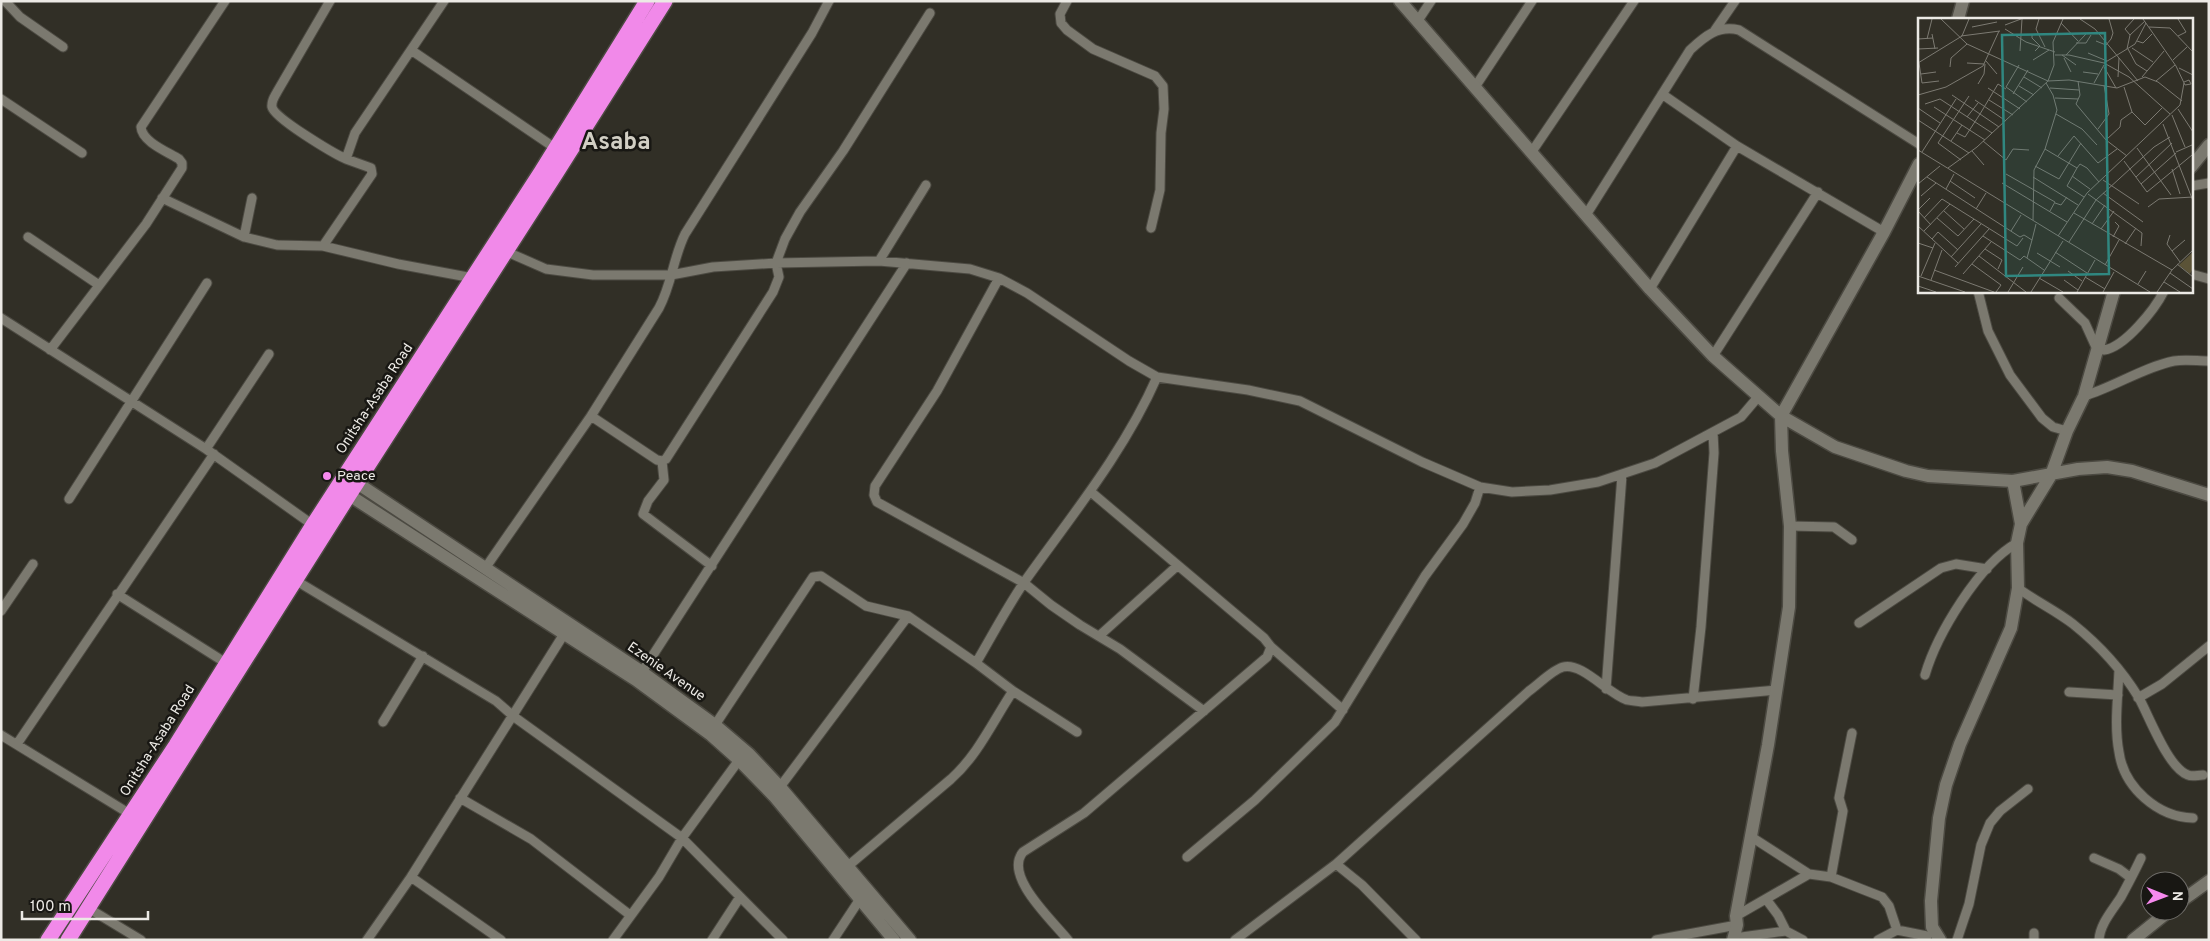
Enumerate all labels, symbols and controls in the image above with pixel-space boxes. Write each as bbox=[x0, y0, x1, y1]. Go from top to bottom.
inset map bbox=[1918, 18, 2192, 292]
district label: Asaba bbox=[581, 128, 651, 158]
street label: Onitsha-Asaba Road bbox=[333, 340, 417, 458]
place label: Peace bbox=[337, 468, 376, 485]
marker: Peace bbox=[321, 470, 333, 482]
street label: Ezenie Avenue bbox=[624, 639, 708, 705]
street label: Onitsha-Asaba Road bbox=[117, 682, 199, 800]
north arrow bbox=[2140, 871, 2190, 921]
scale bar bbox=[22, 888, 149, 920]
text: N bbox=[2168, 891, 2185, 901]
text: 100 m bbox=[30, 898, 71, 917]

